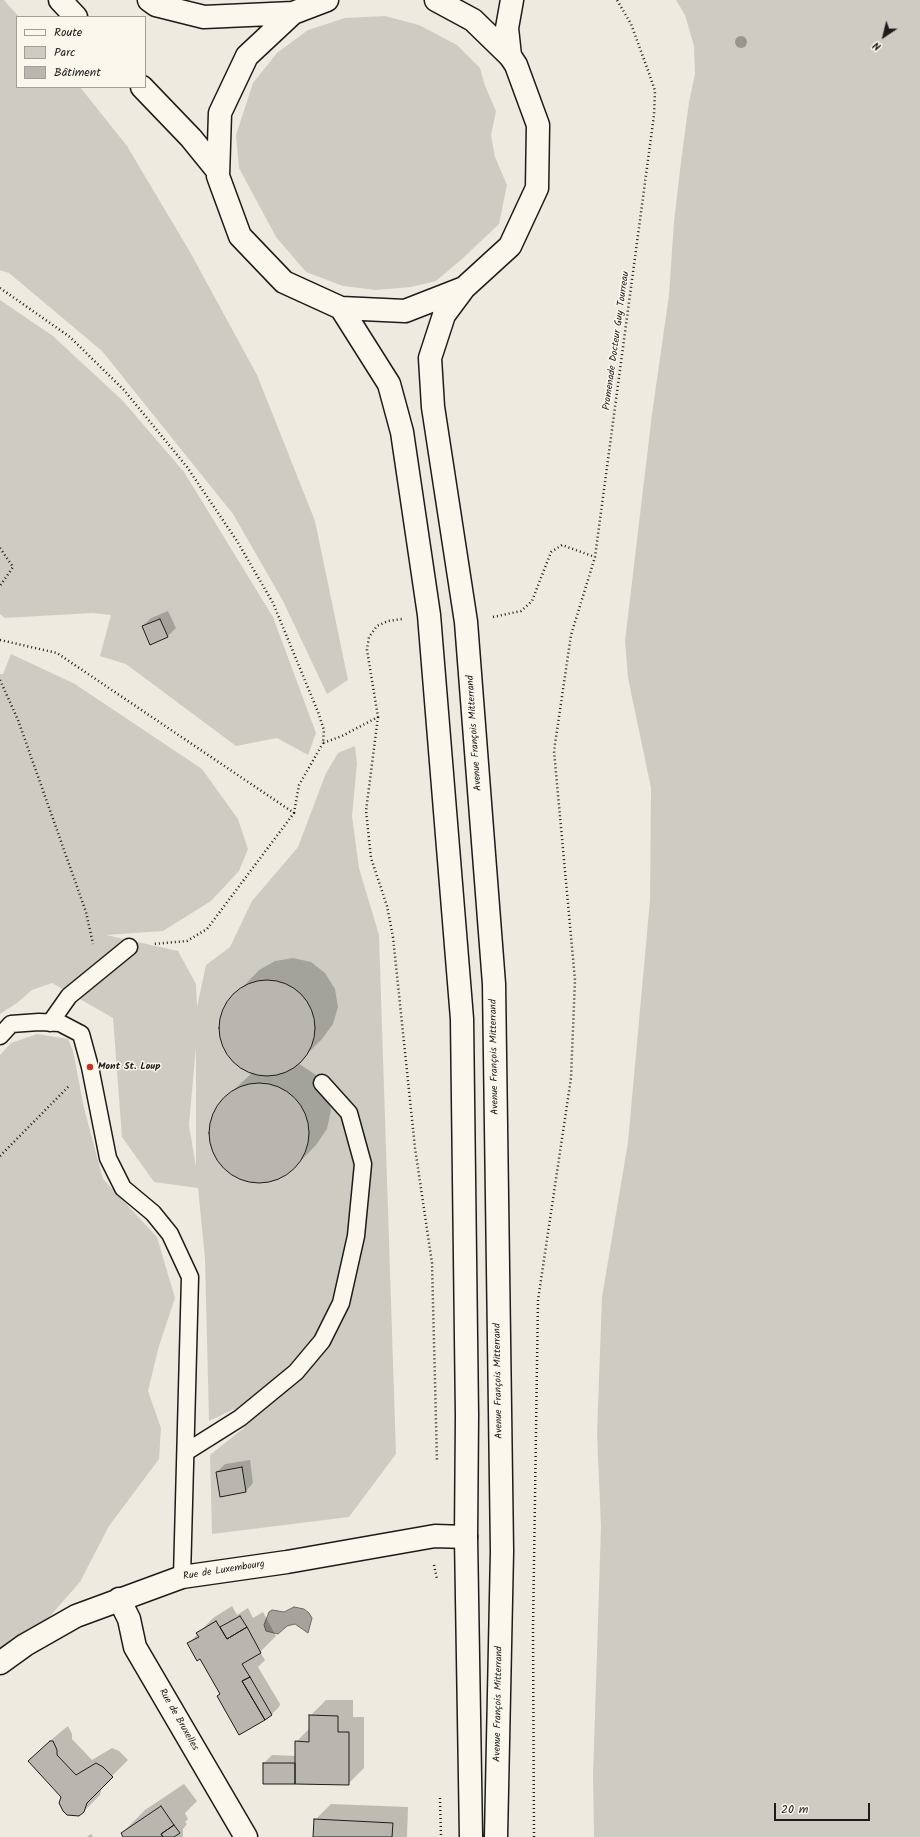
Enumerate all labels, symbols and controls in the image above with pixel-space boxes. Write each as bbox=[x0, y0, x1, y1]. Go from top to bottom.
legend bbox=[16, 16, 146, 88]
north arrow bbox=[864, 16, 904, 56]
text: Route bbox=[54, 23, 82, 42]
text: N bbox=[869, 36, 885, 55]
text: Parc bbox=[54, 43, 75, 62]
text: Bâtiment bbox=[54, 63, 101, 82]
street label: Promenade Docteur Guy Tourreau bbox=[601, 271, 633, 411]
street label: Avenue François Mitterrand bbox=[465, 675, 485, 791]
street label: Avenue François Mitterrand bbox=[488, 999, 502, 1115]
place label: Mont St. Loup bbox=[98, 1061, 161, 1073]
marker: Mont St. Loup bbox=[85, 1062, 95, 1072]
street label: Avenue François Mitterrand bbox=[492, 1323, 506, 1439]
street label: Rue de Luxembourg bbox=[182, 1559, 266, 1583]
street label: Avenue François Mitterrand bbox=[492, 1646, 506, 1762]
street label: Rue de Bruxelles bbox=[155, 1687, 201, 1753]
scale bar bbox=[776, 1795, 872, 1821]
text: 20 m bbox=[781, 1800, 808, 1819]

